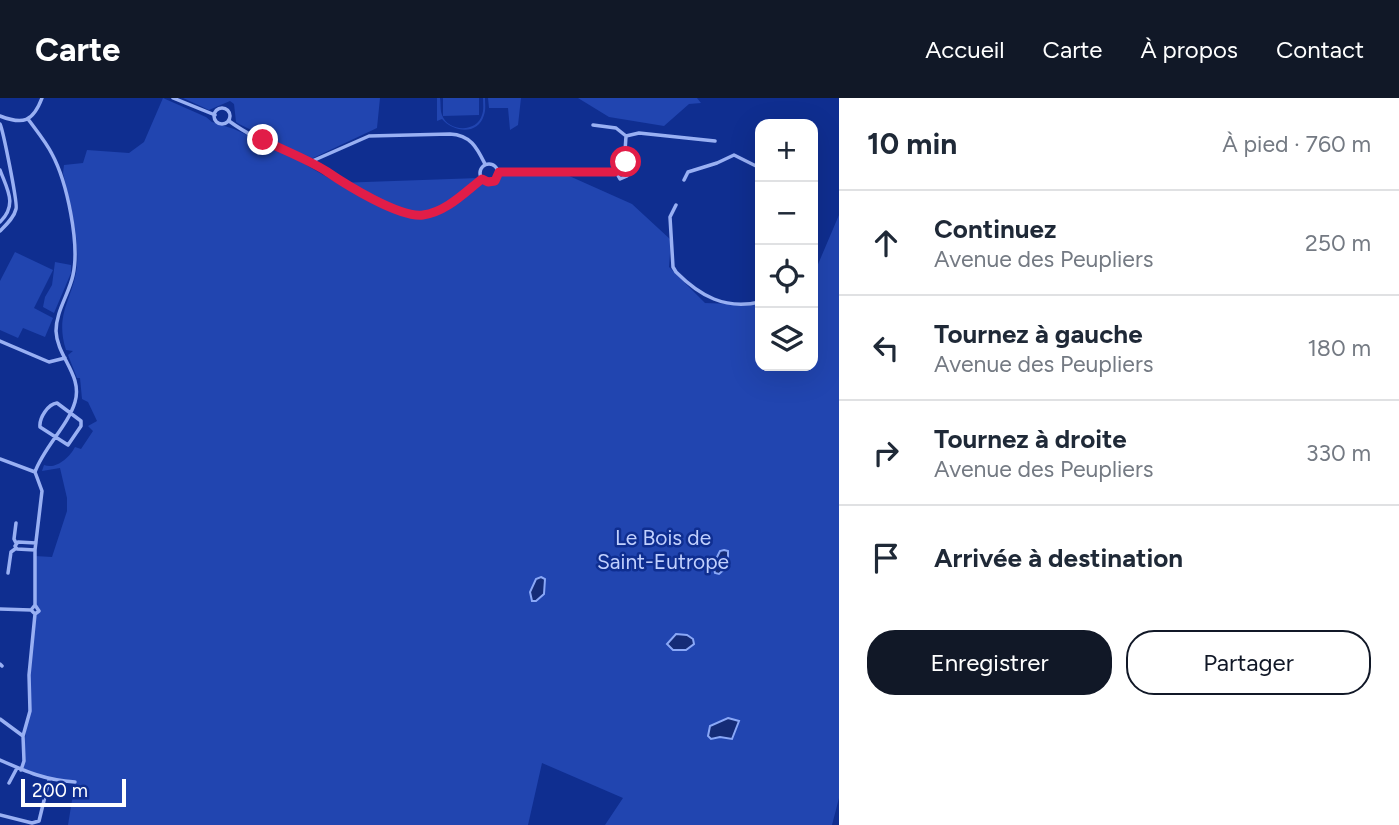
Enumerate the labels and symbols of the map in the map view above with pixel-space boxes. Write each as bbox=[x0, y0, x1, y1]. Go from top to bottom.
route end bbox=[247, 124, 278, 155]
route start bbox=[610, 146, 641, 177]
park label: Le Bois de Saint-Eutrope bbox=[597, 525, 729, 574]
scale bar bbox=[21, 776, 126, 808]

